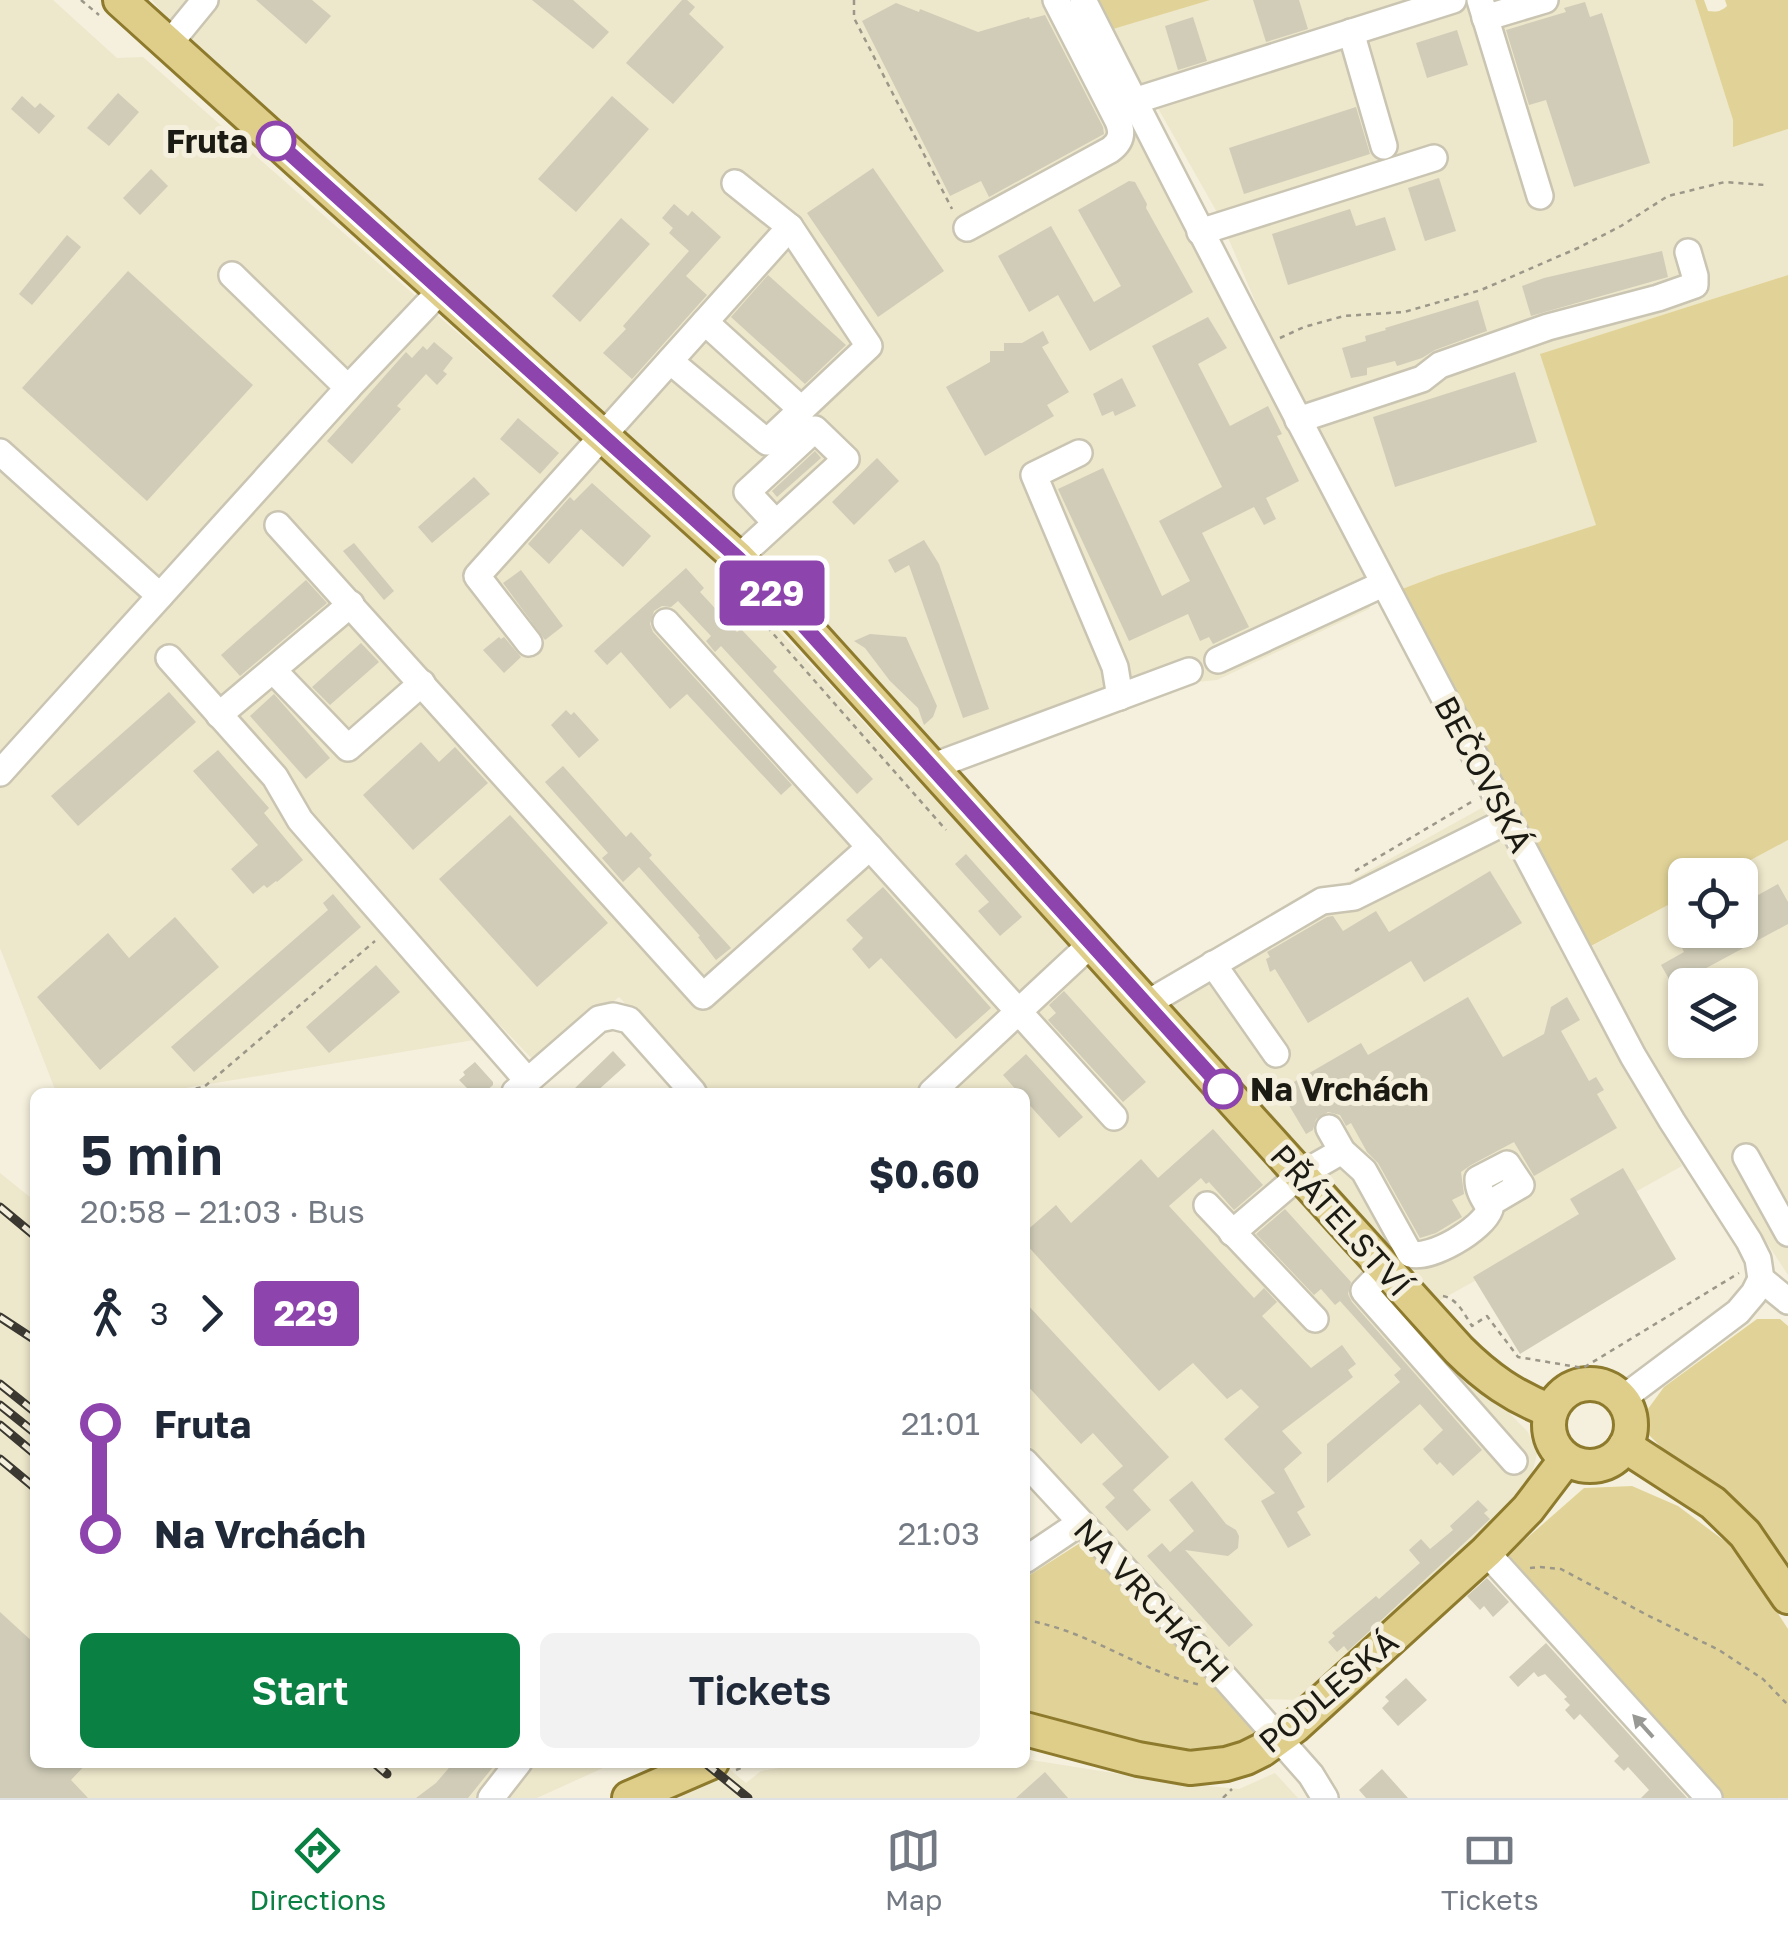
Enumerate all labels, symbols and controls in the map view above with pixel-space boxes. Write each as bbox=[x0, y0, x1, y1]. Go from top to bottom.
place label: Fruta bbox=[166, 122, 248, 160]
marker: Fruta bbox=[257, 122, 295, 160]
line badge: 229 bbox=[714, 560, 830, 626]
text: 229 bbox=[740, 572, 804, 614]
street label: BEČOVSKÁ bbox=[1427, 689, 1541, 859]
map controls bbox=[1668, 858, 1758, 1058]
button: locate bbox=[1668, 858, 1758, 948]
button: layers bbox=[1668, 968, 1758, 1058]
marker: Na Vrchách bbox=[1204, 1070, 1242, 1108]
place label: Na Vrchách bbox=[1250, 1070, 1429, 1108]
text: 5 min bbox=[80, 1121, 223, 1187]
street label: PŘÁTELSTVÍ bbox=[1263, 1136, 1420, 1305]
text: $0.60 bbox=[869, 1151, 980, 1196]
text: 20:58 – 21:03 · Bus bbox=[80, 1192, 365, 1230]
icon: walk bbox=[80, 1286, 135, 1341]
icon: forward bbox=[184, 1286, 239, 1341]
text: 229 bbox=[274, 1292, 339, 1334]
text: 3 bbox=[150, 1294, 169, 1332]
text: Fruta bbox=[154, 1401, 251, 1446]
text: 21:01 bbox=[901, 1404, 980, 1442]
street label: NA VRCHÁCH bbox=[1067, 1510, 1237, 1690]
text: Na Vrchách bbox=[154, 1511, 366, 1556]
text: 21:03 bbox=[898, 1514, 980, 1552]
street label: PODLESKÁ bbox=[1251, 1622, 1405, 1760]
button: Start bbox=[80, 1633, 520, 1748]
button: Tickets bbox=[540, 1633, 980, 1748]
one-way arrow bbox=[1633, 1714, 1655, 1739]
tab: Directions bbox=[249, 1823, 386, 1916]
tab: Map bbox=[885, 1823, 942, 1916]
tab: Tickets bbox=[1441, 1823, 1539, 1916]

